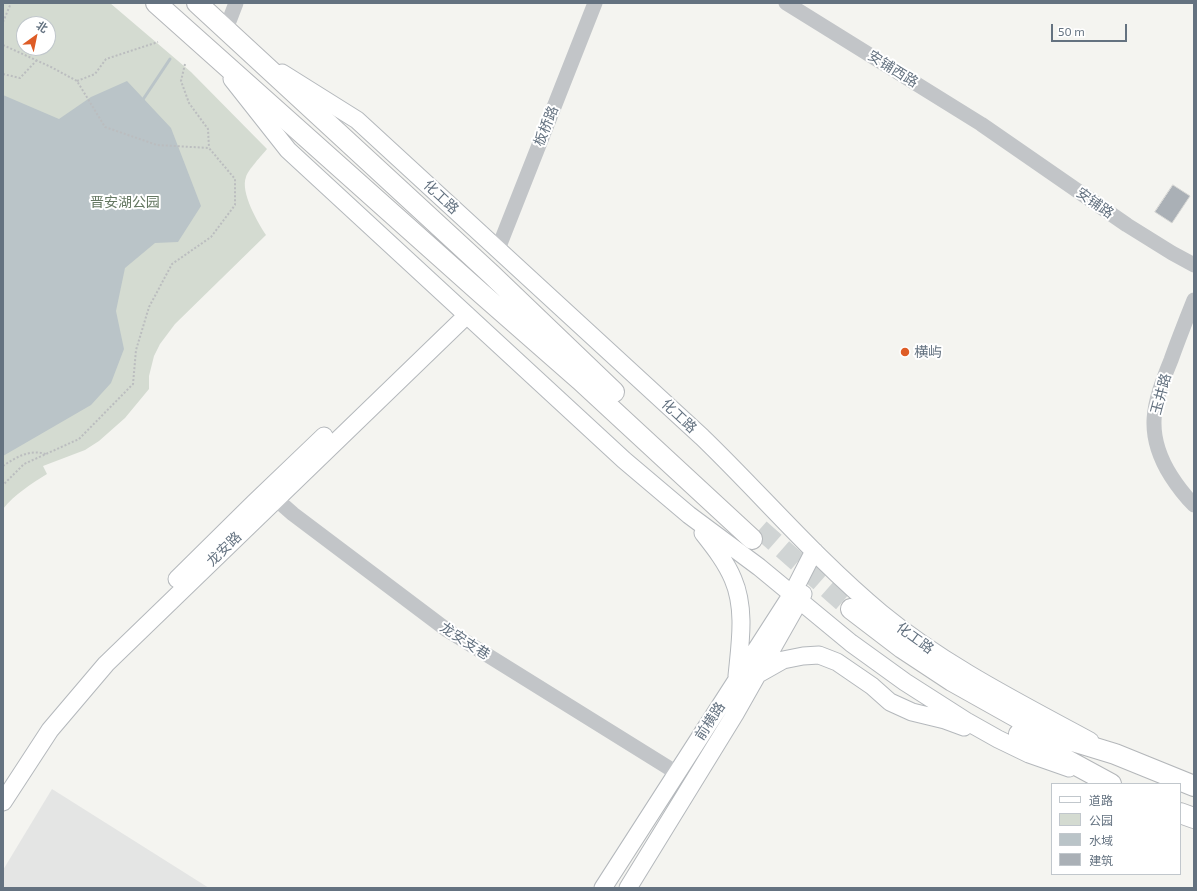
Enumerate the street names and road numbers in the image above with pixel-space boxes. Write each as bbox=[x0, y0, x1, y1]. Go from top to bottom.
street label: 安铺西路 bbox=[865, 47, 921, 91]
street label: 板桥路 bbox=[530, 103, 562, 149]
street label: 化工路 bbox=[420, 177, 462, 217]
street label: 安铺路 bbox=[1073, 184, 1117, 222]
street label: 玉井路 bbox=[1147, 372, 1175, 416]
street label: 化工路 bbox=[658, 396, 700, 436]
street label: 龙安路 bbox=[203, 528, 245, 570]
street label: 龙安支巷 bbox=[437, 619, 493, 663]
street label: 化工路 bbox=[893, 619, 937, 657]
street label: 前横路 bbox=[692, 699, 728, 743]

